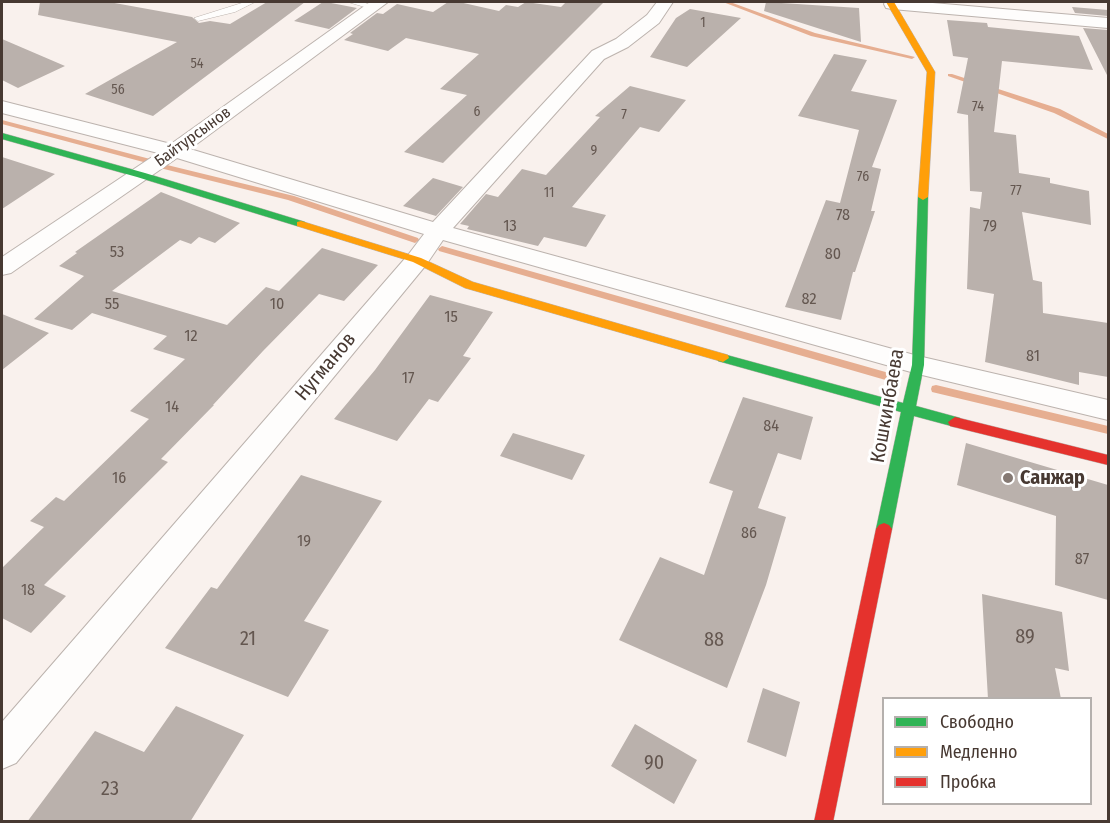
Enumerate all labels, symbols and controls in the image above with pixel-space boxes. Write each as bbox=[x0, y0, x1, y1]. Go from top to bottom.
house number: 1 bbox=[700, 15, 706, 31]
house number: 54 bbox=[190, 56, 204, 72]
house number: 56 bbox=[111, 82, 125, 98]
house number: 74 bbox=[972, 99, 984, 115]
street label: Байтурсынов bbox=[151, 103, 235, 171]
house number: 6 bbox=[474, 104, 480, 120]
house number: 7 bbox=[621, 107, 627, 123]
house number: 9 bbox=[591, 143, 597, 159]
house number: 76 bbox=[857, 169, 869, 185]
house number: 77 bbox=[1010, 183, 1022, 199]
house number: 11 bbox=[544, 185, 554, 201]
house number: 78 bbox=[836, 206, 850, 226]
house number: 13 bbox=[503, 217, 517, 237]
house number: 79 bbox=[983, 217, 997, 237]
house number: 53 bbox=[110, 243, 124, 263]
house number: 80 bbox=[825, 245, 841, 265]
house number: 82 bbox=[802, 290, 816, 310]
house number: 55 bbox=[105, 295, 119, 315]
house number: 10 bbox=[270, 295, 284, 315]
house number: 15 bbox=[444, 308, 458, 328]
house number: 12 bbox=[184, 327, 198, 347]
street label: Нугманов bbox=[291, 328, 361, 406]
street label: Кошкинбаева bbox=[866, 347, 910, 465]
house number: 81 bbox=[1026, 347, 1040, 367]
house number: 17 bbox=[402, 369, 414, 389]
house number: 14 bbox=[165, 398, 179, 418]
house number: 84 bbox=[763, 417, 779, 437]
place label: Санжар bbox=[1020, 466, 1085, 490]
house number: 16 bbox=[112, 469, 126, 489]
marker: Санжар bbox=[1001, 471, 1015, 485]
house number: 86 bbox=[741, 524, 757, 544]
house number: 19 bbox=[297, 532, 311, 552]
house number: 87 bbox=[1075, 550, 1089, 570]
house number: 18 bbox=[21, 581, 35, 601]
house number: 89 bbox=[1015, 625, 1035, 649]
house number: 21 bbox=[240, 627, 256, 651]
house number: 88 bbox=[704, 628, 724, 652]
legend bbox=[882, 697, 1092, 805]
text: Свободно bbox=[940, 711, 1014, 733]
text: Медленно bbox=[940, 741, 1018, 763]
house number: 90 bbox=[644, 751, 664, 775]
text: Пробка bbox=[940, 771, 996, 793]
house number: 23 bbox=[101, 777, 119, 801]

